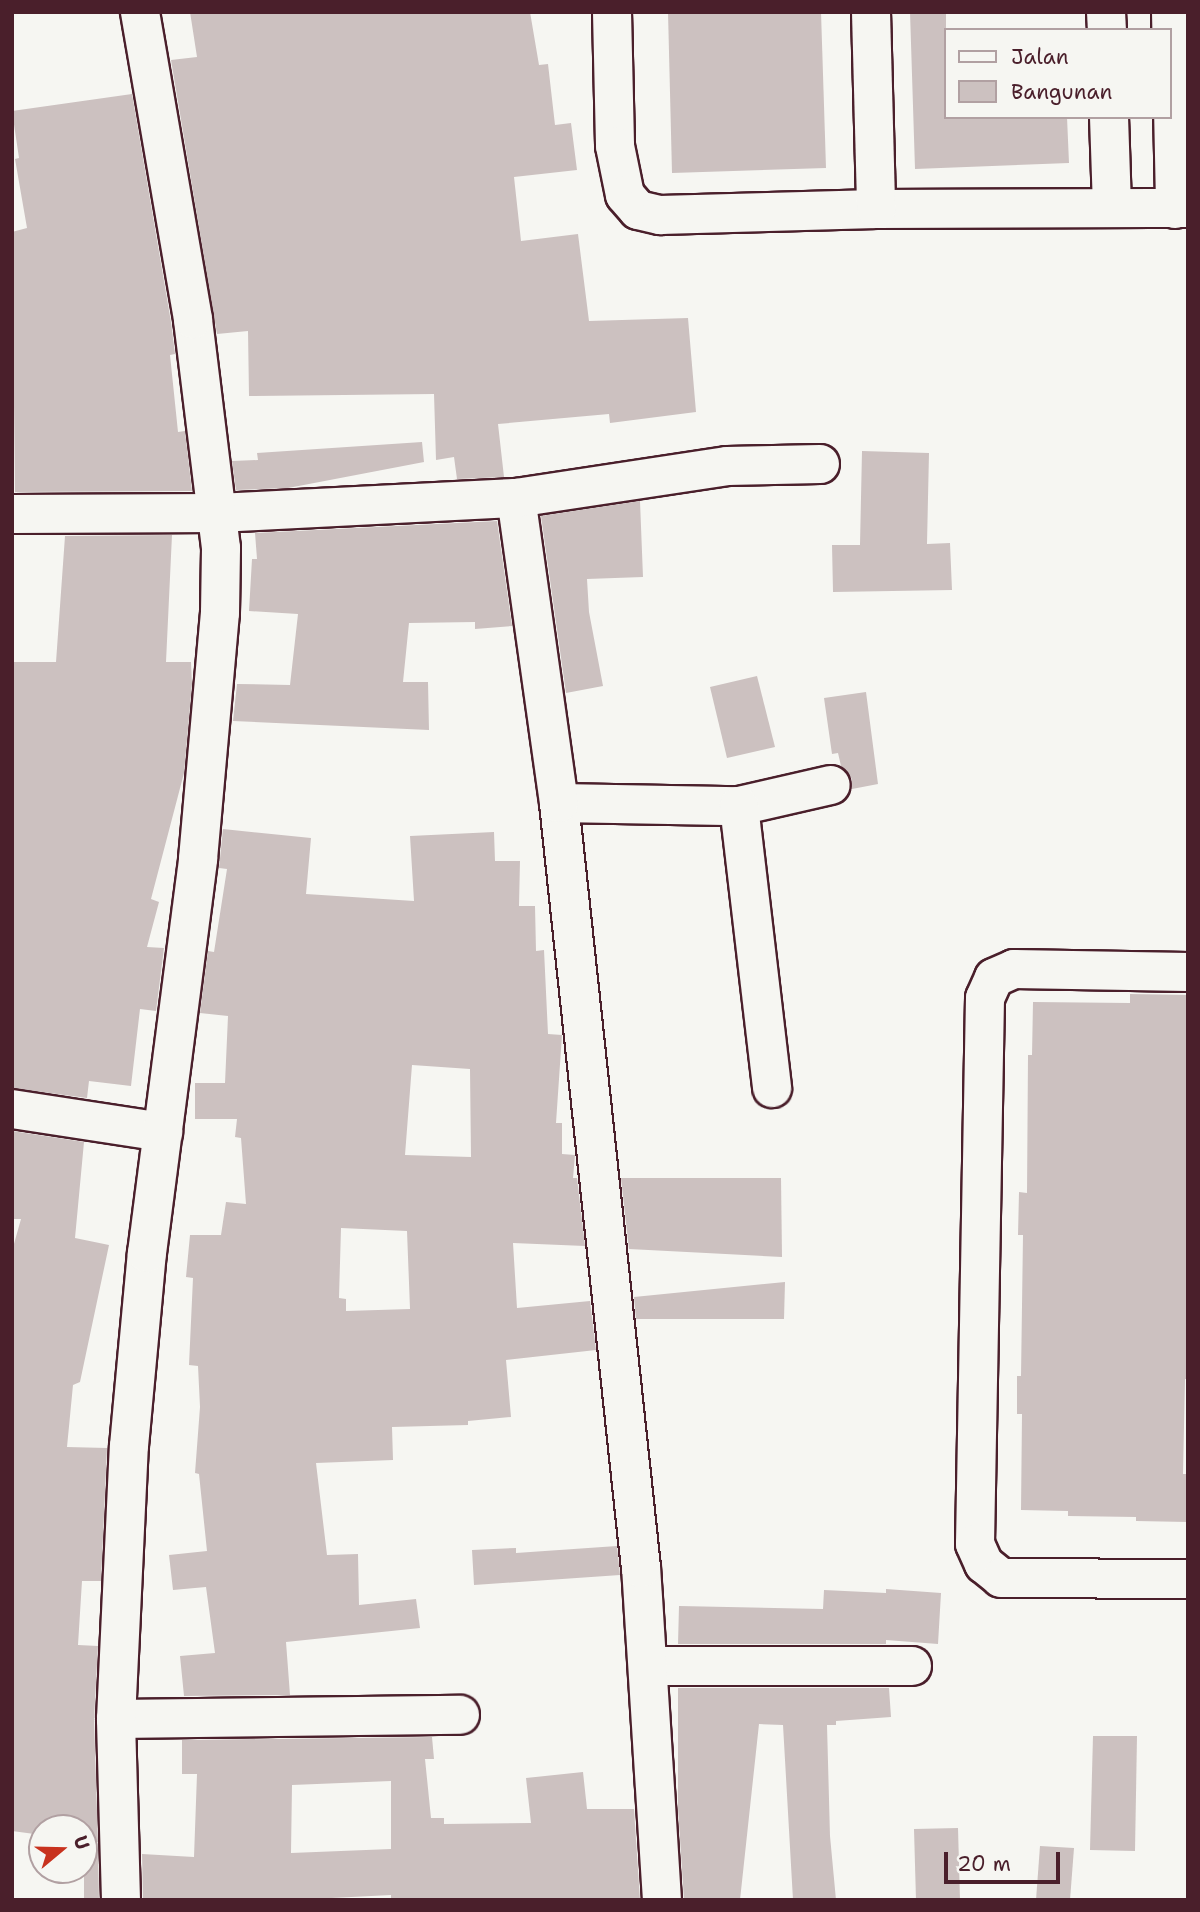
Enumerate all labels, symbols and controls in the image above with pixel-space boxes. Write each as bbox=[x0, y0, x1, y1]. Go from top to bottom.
legend bbox=[944, 28, 1172, 119]
text: Jalan bbox=[1011, 43, 1069, 71]
text: Bangunan bbox=[1011, 78, 1112, 106]
north arrow bbox=[28, 1814, 98, 1884]
text: U bbox=[68, 1832, 95, 1853]
scale bar bbox=[948, 1839, 1064, 1883]
text: 20 m bbox=[957, 1850, 1011, 1878]

